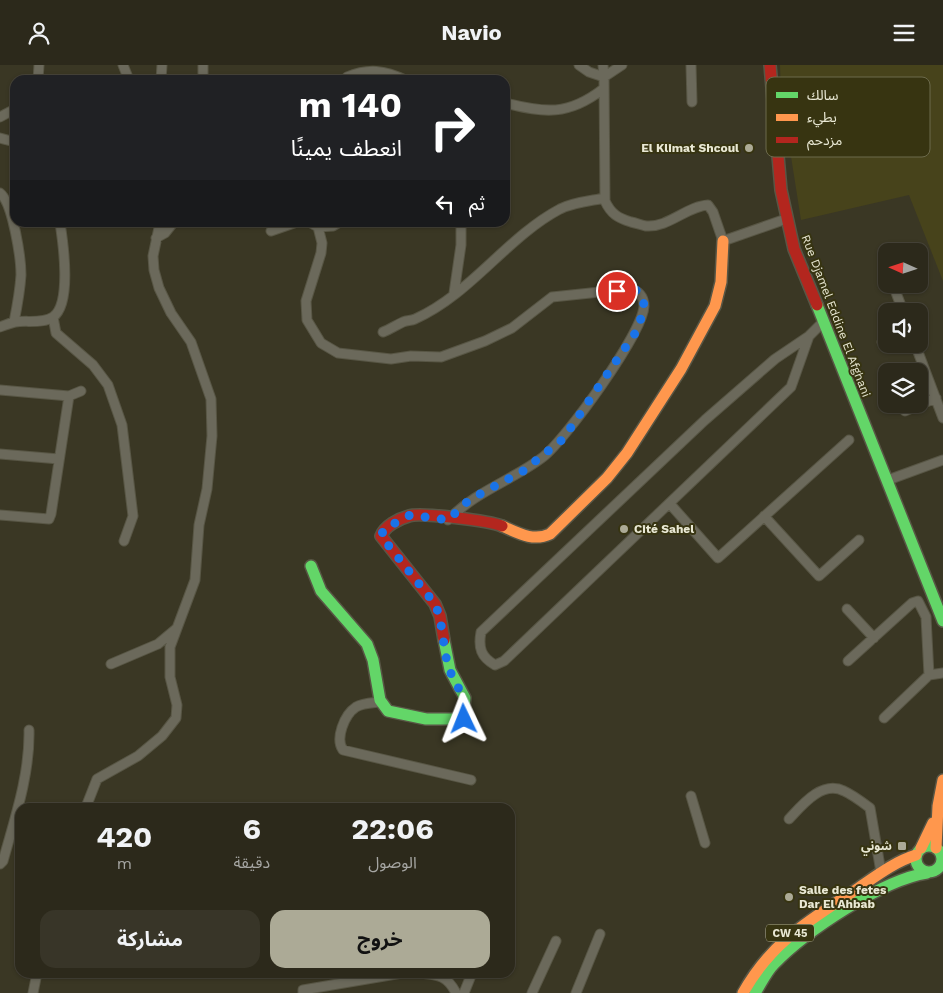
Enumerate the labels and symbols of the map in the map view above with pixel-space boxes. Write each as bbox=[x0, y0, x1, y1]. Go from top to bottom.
legend bbox=[766, 77, 930, 157]
text: سالك bbox=[807, 87, 839, 103]
text: بطيء bbox=[807, 109, 837, 128]
text: مزدحم bbox=[807, 132, 842, 151]
place label: El Klimat Shcoul bbox=[641, 141, 739, 155]
marker: El Klimat Shcoul bbox=[743, 142, 755, 154]
street label: Rue Djamel Eddine El Afghani bbox=[799, 233, 873, 399]
north arrow bbox=[878, 243, 928, 293]
pin bbox=[596, 270, 638, 312]
place label: Cité Sahel bbox=[634, 522, 694, 536]
marker: Cité Sahel bbox=[618, 523, 630, 535]
position arrow bbox=[437, 692, 489, 744]
place label: شوني bbox=[861, 839, 892, 856]
marker: شوني bbox=[896, 840, 908, 852]
place label: Salle des fetes Dar El Ahbab bbox=[799, 883, 887, 911]
marker: Salle des fetes Dar El Ahbab bbox=[783, 891, 795, 903]
road number: CW 45 bbox=[766, 925, 814, 941]

